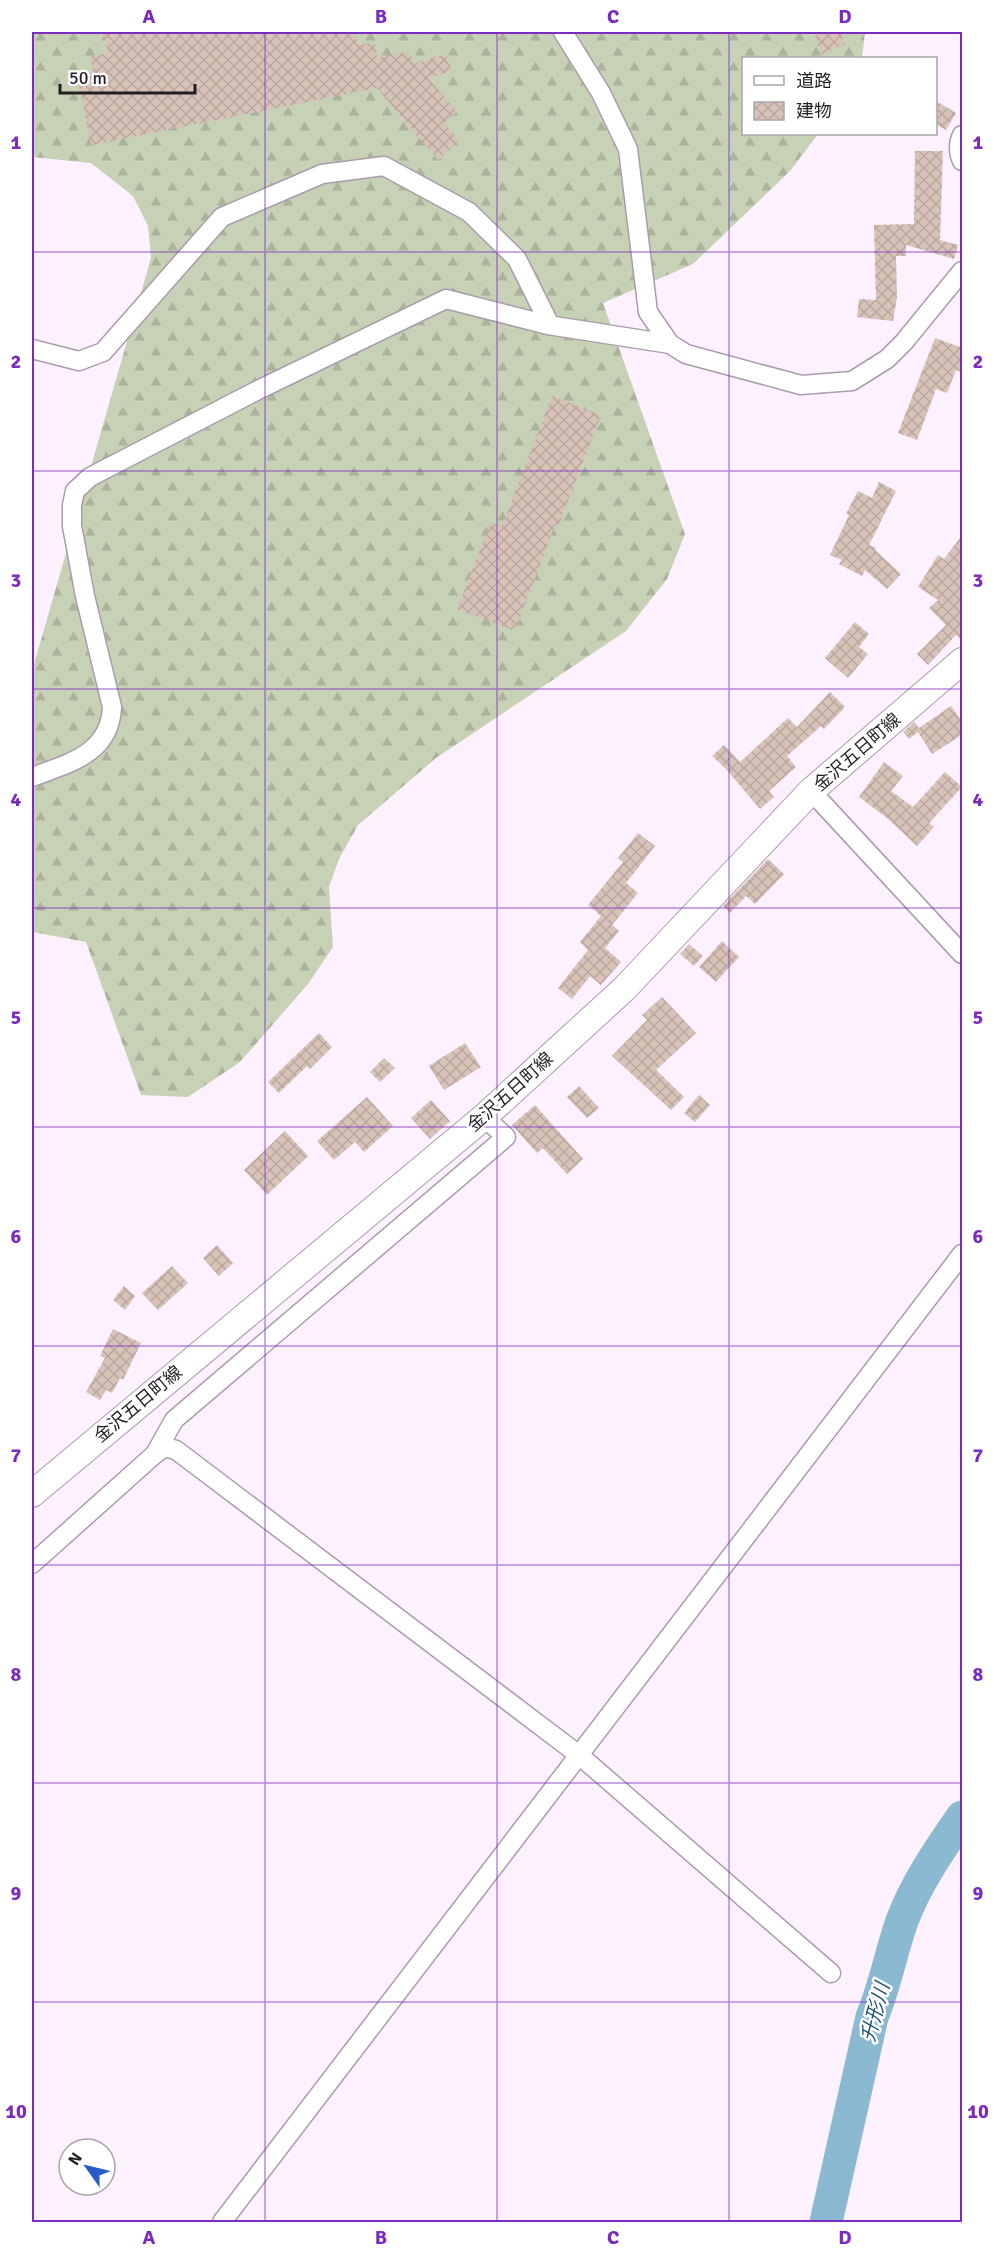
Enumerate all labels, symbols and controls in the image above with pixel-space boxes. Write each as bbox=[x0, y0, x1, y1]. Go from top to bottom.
text: A bbox=[143, 4, 156, 29]
text: B bbox=[375, 4, 387, 29]
text: C bbox=[607, 4, 619, 29]
text: D bbox=[838, 4, 852, 29]
scale bar bbox=[60, 57, 195, 95]
legend bbox=[742, 57, 937, 135]
text: 50 m bbox=[69, 67, 107, 89]
text: 道路 bbox=[796, 70, 832, 92]
text: 建物 bbox=[796, 100, 832, 122]
text: 1 bbox=[11, 130, 22, 155]
text: 1 bbox=[973, 130, 984, 155]
text: 2 bbox=[11, 349, 21, 374]
text: 2 bbox=[973, 349, 983, 374]
text: 3 bbox=[11, 568, 21, 593]
text: 3 bbox=[973, 568, 983, 593]
street label: 金沢五日町線 bbox=[809, 708, 905, 796]
text: 4 bbox=[11, 787, 22, 812]
text: 4 bbox=[973, 787, 984, 812]
text: 5 bbox=[11, 1005, 21, 1030]
text: 5 bbox=[973, 1005, 983, 1030]
street label: 金沢五日町線 bbox=[463, 1048, 557, 1136]
text: 6 bbox=[11, 1224, 22, 1249]
text: 6 bbox=[973, 1224, 984, 1249]
street label: 金沢五日町線 bbox=[90, 1361, 186, 1447]
text: 7 bbox=[11, 1443, 22, 1468]
text: 7 bbox=[973, 1443, 984, 1468]
text: 8 bbox=[11, 1662, 22, 1687]
text: 8 bbox=[973, 1662, 984, 1687]
text: 9 bbox=[11, 1881, 22, 1906]
text: 9 bbox=[973, 1881, 984, 1906]
water label: 升形川 bbox=[856, 1978, 896, 2044]
text: 10 bbox=[5, 2099, 27, 2124]
text: 10 bbox=[967, 2099, 989, 2124]
north arrow bbox=[57, 2137, 117, 2197]
text: N bbox=[64, 2149, 87, 2169]
text: A bbox=[143, 2225, 156, 2250]
text: B bbox=[375, 2225, 387, 2250]
text: C bbox=[607, 2225, 619, 2250]
text: D bbox=[838, 2225, 852, 2250]

